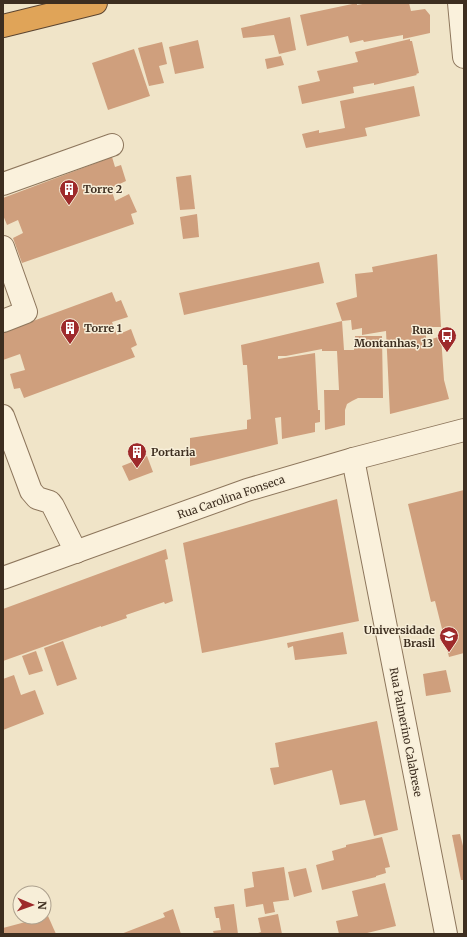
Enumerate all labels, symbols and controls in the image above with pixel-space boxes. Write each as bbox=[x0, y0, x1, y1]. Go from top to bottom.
building icon: Torre 2 bbox=[58, 178, 80, 206]
place label: Torre 2 bbox=[83, 182, 123, 196]
building icon: Torre 1 bbox=[59, 317, 81, 345]
place label: Torre 1 bbox=[84, 321, 122, 335]
place label: Rua Montanhas, 13 bbox=[354, 323, 433, 350]
bus stop icon: Rua Montanhas, 13 bbox=[436, 325, 458, 353]
building icon: Portaria bbox=[126, 441, 148, 469]
place label: Portaria bbox=[151, 445, 195, 459]
street label: Rua Carolina Fonseca bbox=[175, 472, 287, 522]
place label: Universidade Brasil bbox=[364, 623, 435, 650]
school or university icon: Universidade Brasil bbox=[438, 625, 460, 653]
street label: Rua Palmerino Calabrese bbox=[387, 666, 425, 798]
north arrow bbox=[12, 885, 52, 925]
text: N bbox=[35, 901, 49, 910]

